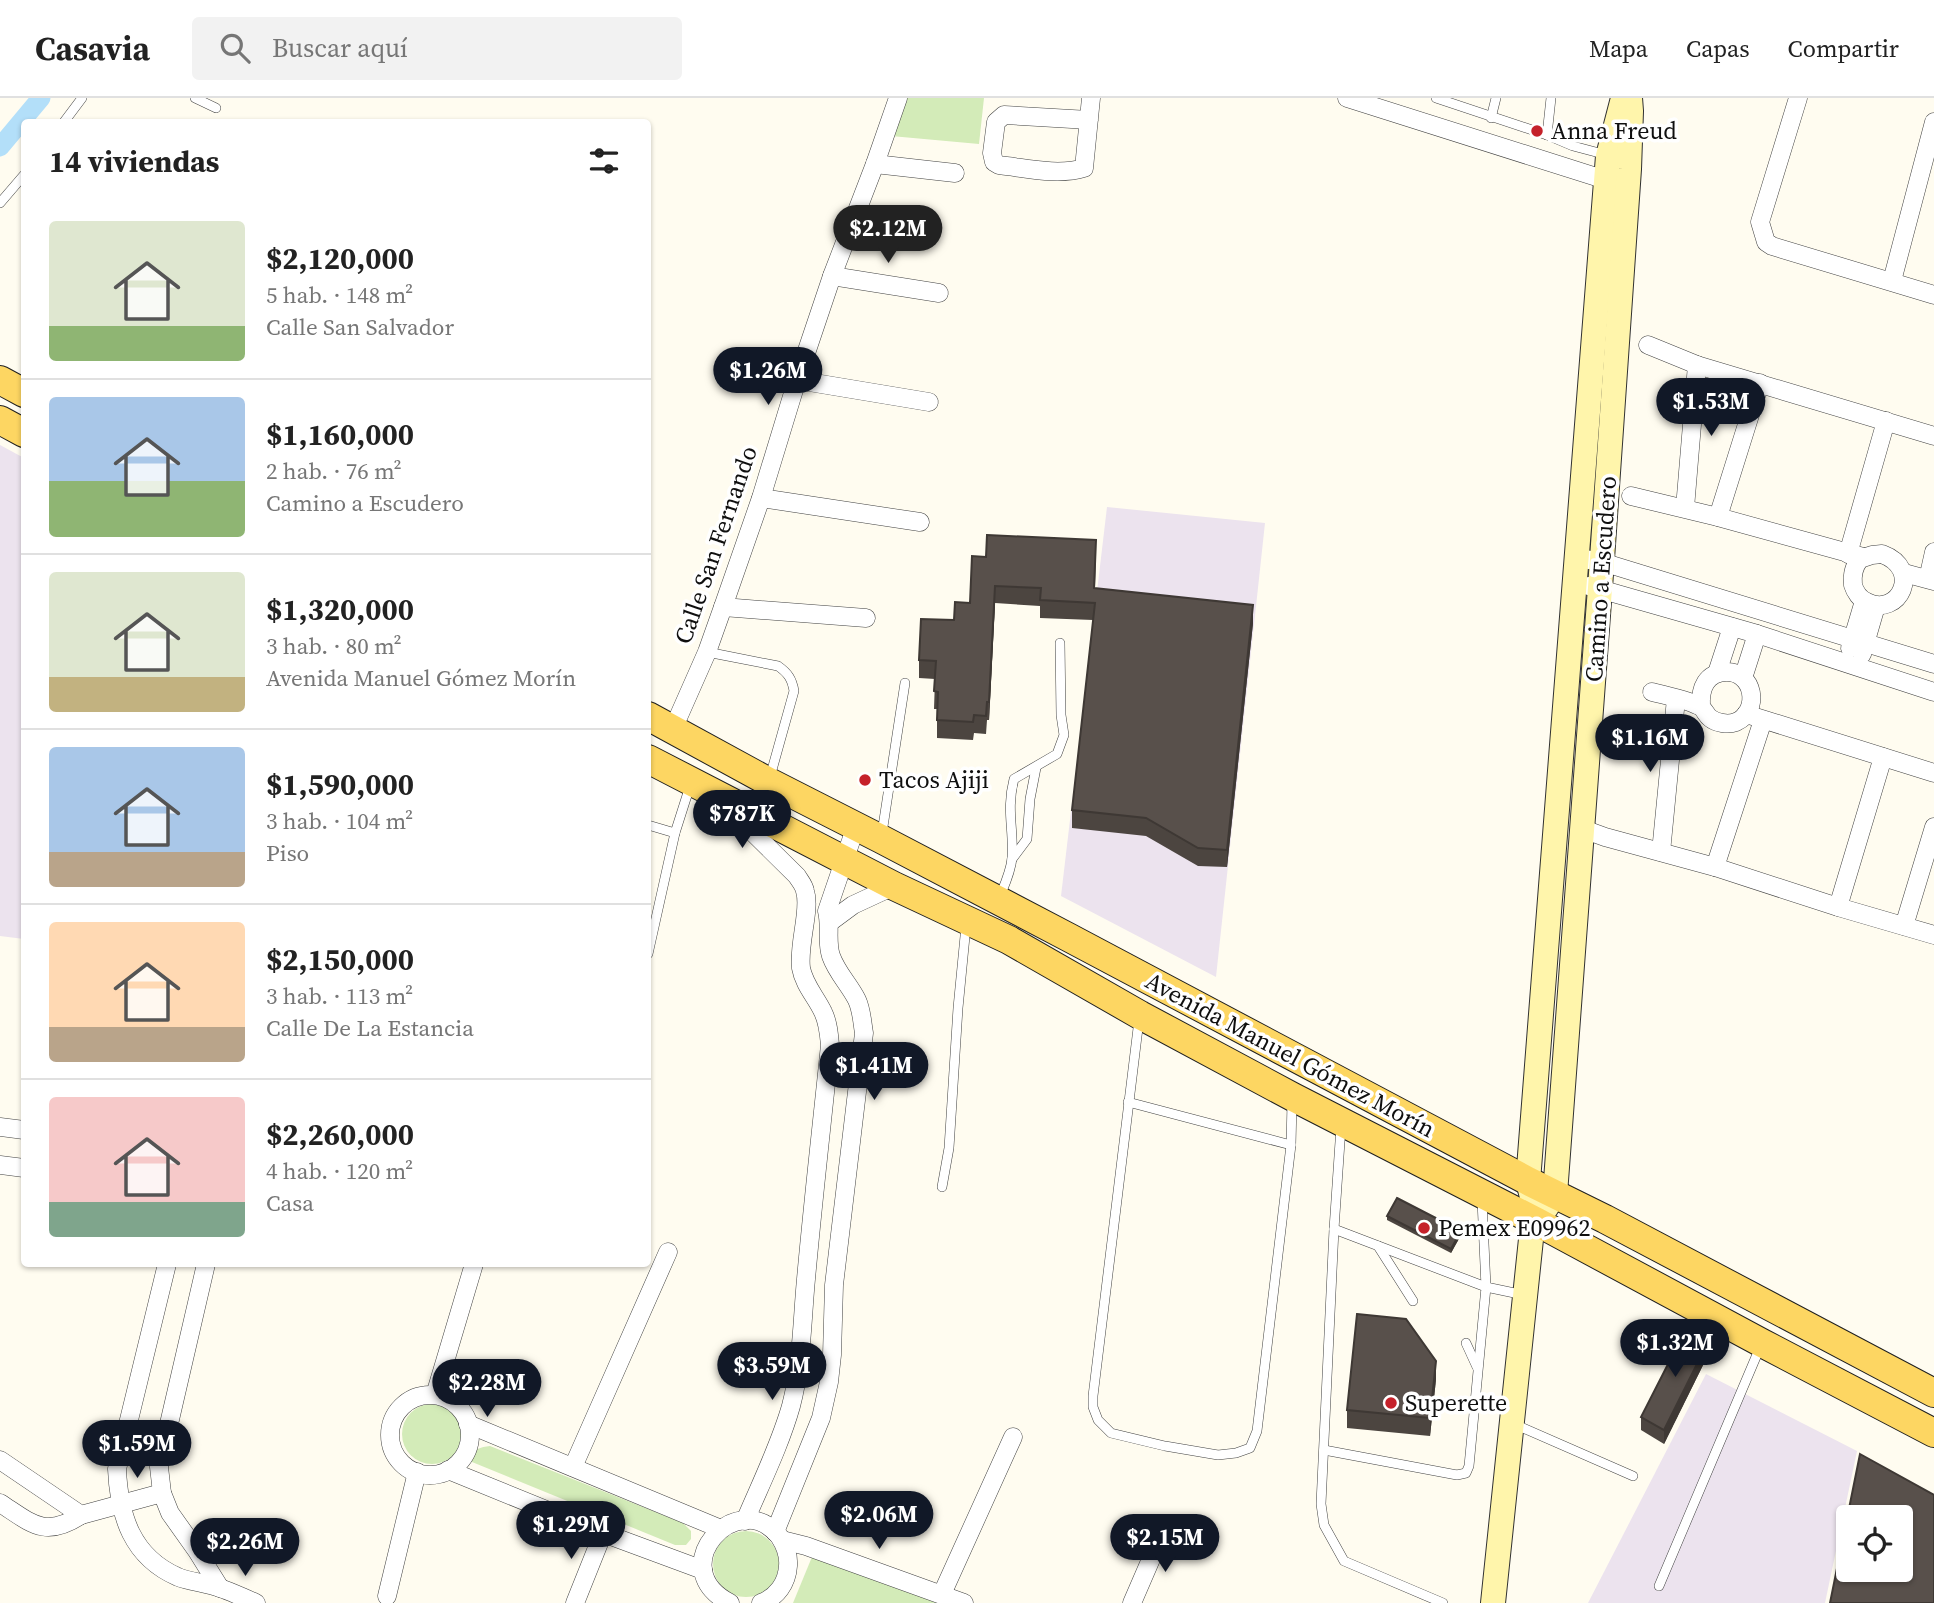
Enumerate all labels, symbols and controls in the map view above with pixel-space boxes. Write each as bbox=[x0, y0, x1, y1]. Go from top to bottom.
search box bbox=[192, 17, 682, 80]
text: Casavia bbox=[35, 26, 150, 71]
icon: search bbox=[216, 29, 254, 67]
text: Buscar aquí bbox=[272, 30, 408, 66]
text: Mapa bbox=[1589, 32, 1648, 65]
text: Capas bbox=[1686, 32, 1750, 65]
text: Compartir bbox=[1788, 32, 1899, 65]
place label: Anna Freud bbox=[1551, 114, 1677, 147]
marker: Anna Freud bbox=[1529, 123, 1545, 139]
text: 14 viviendas bbox=[49, 141, 220, 182]
icon: filters bbox=[585, 142, 623, 180]
pin: $2.12M bbox=[831, 206, 945, 265]
text: $2.12M bbox=[849, 212, 927, 244]
text: $2,120,000 bbox=[266, 238, 414, 279]
icon: home bbox=[105, 249, 189, 333]
text: 5 hab. · 148 m² bbox=[266, 279, 413, 311]
text: Calle San Salvador bbox=[266, 311, 454, 343]
pin: $1.26M bbox=[711, 348, 825, 407]
text: $1.26M bbox=[729, 354, 807, 386]
pin: $1.53M bbox=[1654, 378, 1768, 438]
text: $1.53M bbox=[1672, 385, 1750, 417]
text: $1,160,000 bbox=[266, 414, 414, 455]
icon: home bbox=[105, 425, 189, 509]
street label: Calle San Fernando bbox=[666, 441, 765, 648]
text: 2 hab. · 76 m² bbox=[266, 455, 402, 487]
street label: Camino a Escudero bbox=[1577, 475, 1624, 683]
text: Camino a Escudero bbox=[266, 487, 464, 519]
text: $1,320,000 bbox=[266, 589, 414, 630]
icon: home bbox=[105, 600, 189, 684]
text: 3 hab. · 80 m² bbox=[266, 630, 402, 662]
text: Avenida Manuel Gómez Morín bbox=[266, 662, 576, 694]
pin: $1.16M bbox=[1593, 714, 1707, 774]
text: $1.16M bbox=[1611, 721, 1689, 753]
place label: Tacos Ajiji bbox=[879, 763, 989, 796]
text: $1,590,000 bbox=[266, 764, 414, 805]
marker: Tacos Ajiji bbox=[857, 772, 873, 788]
icon: home bbox=[105, 775, 189, 859]
pin: $787K bbox=[693, 790, 791, 850]
text: $787K bbox=[709, 797, 775, 829]
text: 3 hab. · 104 m² bbox=[266, 805, 413, 837]
text: Piso bbox=[266, 837, 309, 869]
text: $2,150,000 bbox=[266, 939, 414, 980]
icon: home bbox=[105, 950, 189, 1034]
street label: Avenida Manuel Gómez Morín bbox=[1140, 964, 1441, 1145]
text: 3 hab. · 113 m² bbox=[266, 980, 413, 1012]
text: Calle De La Estancia bbox=[266, 1012, 474, 1044]
pin: $1.41M bbox=[817, 1042, 931, 1102]
text: $1.41M bbox=[835, 1049, 913, 1081]
text: $2,260,000 bbox=[266, 1114, 414, 1155]
icon: home bbox=[105, 1125, 189, 1209]
text: 4 hab. · 120 m² bbox=[266, 1155, 413, 1187]
text: Casa bbox=[266, 1187, 314, 1219]
place label: Pemex E09962 bbox=[1438, 1211, 1590, 1244]
marker: Pemex E09962 bbox=[1416, 1220, 1432, 1236]
pin: $1.32M bbox=[1618, 1320, 1732, 1379]
text: $1.32M bbox=[1636, 1326, 1714, 1358]
pin: $3.59M bbox=[715, 1342, 829, 1402]
text: $3.59M bbox=[733, 1349, 811, 1381]
pin: $2.28M bbox=[430, 1360, 544, 1419]
text: $2.28M bbox=[448, 1366, 526, 1398]
place label: Superette bbox=[1405, 1386, 1507, 1419]
marker: Superette bbox=[1383, 1395, 1399, 1411]
pin: $1.59M bbox=[80, 1420, 194, 1480]
text: $1.59M bbox=[98, 1427, 176, 1459]
pin: $2.06M bbox=[822, 1492, 936, 1551]
text: $2.06M bbox=[840, 1498, 918, 1530]
pin: $1.29M bbox=[514, 1502, 628, 1561]
map controls bbox=[1836, 1505, 1913, 1582]
button: locate bbox=[1836, 1505, 1913, 1582]
text: $1.29M bbox=[532, 1508, 610, 1540]
pin: $2.15M bbox=[1108, 1514, 1222, 1574]
pin: $2.26M bbox=[188, 1518, 302, 1578]
text: $2.15M bbox=[1126, 1521, 1204, 1553]
text: $2.26M bbox=[206, 1525, 284, 1557]

